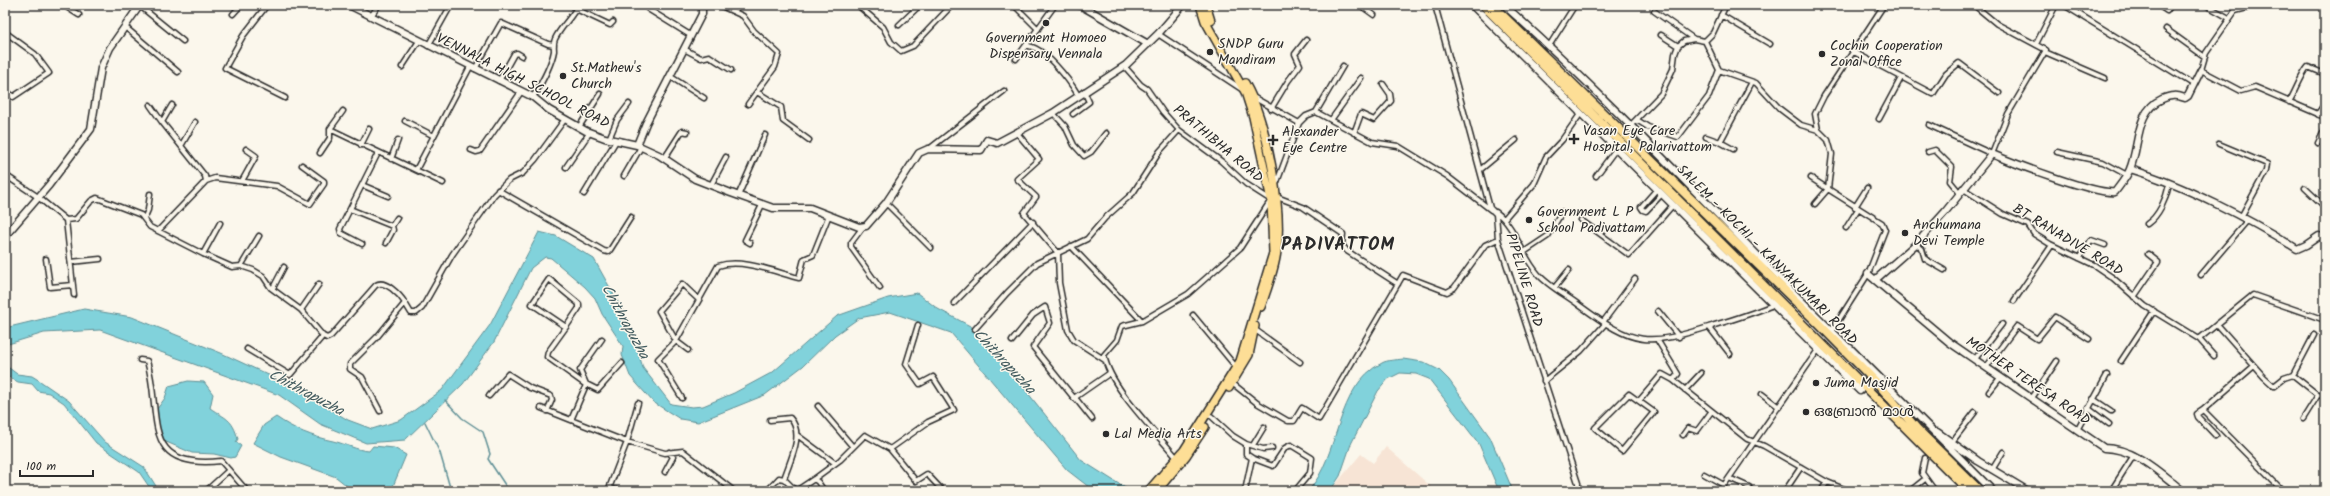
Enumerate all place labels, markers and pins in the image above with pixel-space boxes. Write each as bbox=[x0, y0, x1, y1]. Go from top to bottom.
marker: Government Homoeo Dispensary Vennala bbox=[1041, 18, 1051, 28]
place label: Government Homoeo Dispensary Vennala bbox=[986, 27, 1107, 65]
place label: SNDP Guru Mandiram bbox=[1218, 33, 1284, 71]
place label: Cochin Cooperation Zonal Office bbox=[1830, 35, 1943, 73]
marker: SNDP Guru Mandiram bbox=[1205, 47, 1215, 57]
marker: Cochin Cooperation Zonal Office bbox=[1817, 49, 1827, 59]
place label: St.Mathew's Church bbox=[571, 57, 641, 95]
marker: St.Mathew's Church bbox=[558, 71, 568, 81]
place label: Vasan Eye Care Hospital, Palarivattom bbox=[1583, 120, 1712, 158]
place label: Alexander Eye Centre bbox=[1282, 121, 1348, 159]
marker: Vasan Eye Care Hospital, Palarivattom bbox=[1568, 133, 1580, 145]
marker: Alexander Eye Centre bbox=[1267, 134, 1279, 146]
place label: Government L P School Padivattam bbox=[1537, 201, 1645, 239]
place label: Anchumana Devi Temple bbox=[1913, 214, 1985, 252]
marker: Government L P School Padivattam bbox=[1524, 215, 1534, 225]
marker: Anchumana Devi Temple bbox=[1900, 228, 1910, 238]
place label: Juma Masjid bbox=[1824, 372, 1899, 394]
marker: Juma Masjid bbox=[1811, 378, 1821, 388]
place label: ഒബ്രോൻ മാൾ bbox=[1814, 401, 1914, 423]
marker: ഒബ്രോൻ മാൾ bbox=[1801, 407, 1811, 417]
place label: Lal Media Arts bbox=[1114, 423, 1202, 445]
marker: Lal Media Arts bbox=[1101, 429, 1111, 439]

